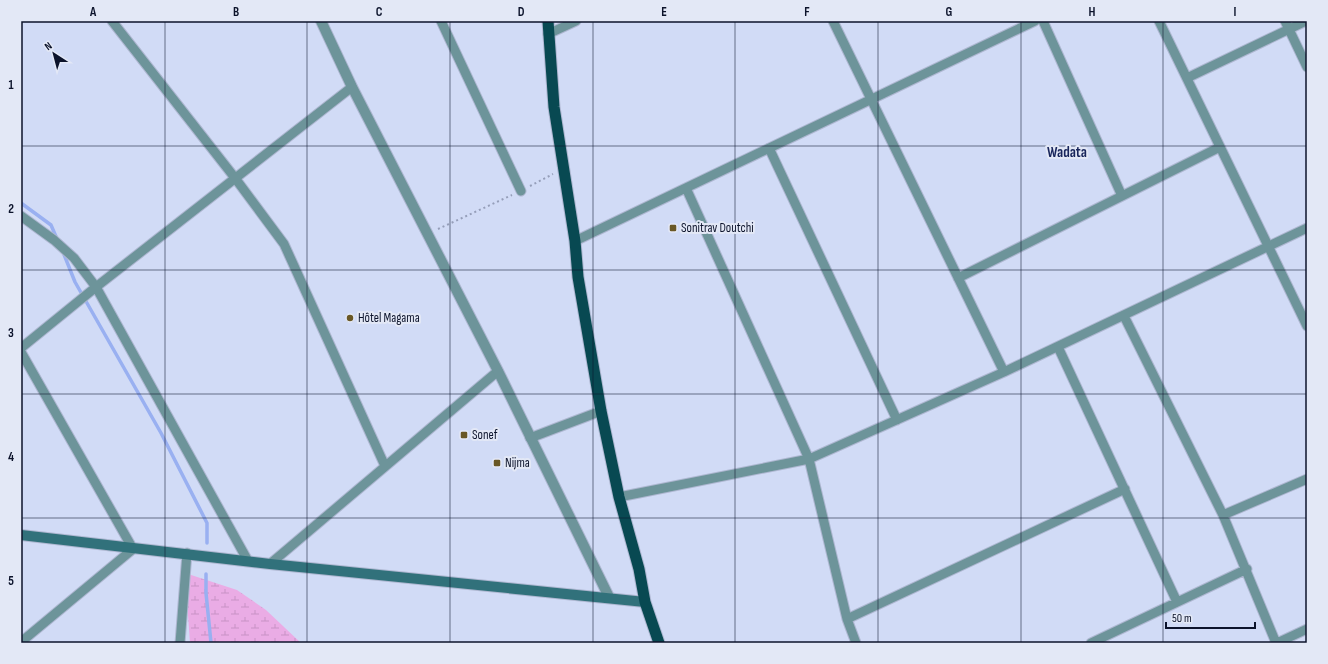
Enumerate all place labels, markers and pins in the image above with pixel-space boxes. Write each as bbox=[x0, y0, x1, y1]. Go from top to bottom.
place label: Sonitrav Doutchi bbox=[681, 220, 754, 236]
marker: Sonitrav Doutchi bbox=[668, 223, 678, 233]
place label: Hôtel Magama bbox=[358, 310, 420, 326]
marker: Hôtel Magama bbox=[345, 313, 355, 323]
place label: Sonef bbox=[472, 427, 498, 443]
marker: Sonef bbox=[459, 430, 469, 440]
place label: Nijma bbox=[505, 455, 530, 471]
marker: Nijma bbox=[492, 458, 502, 468]

